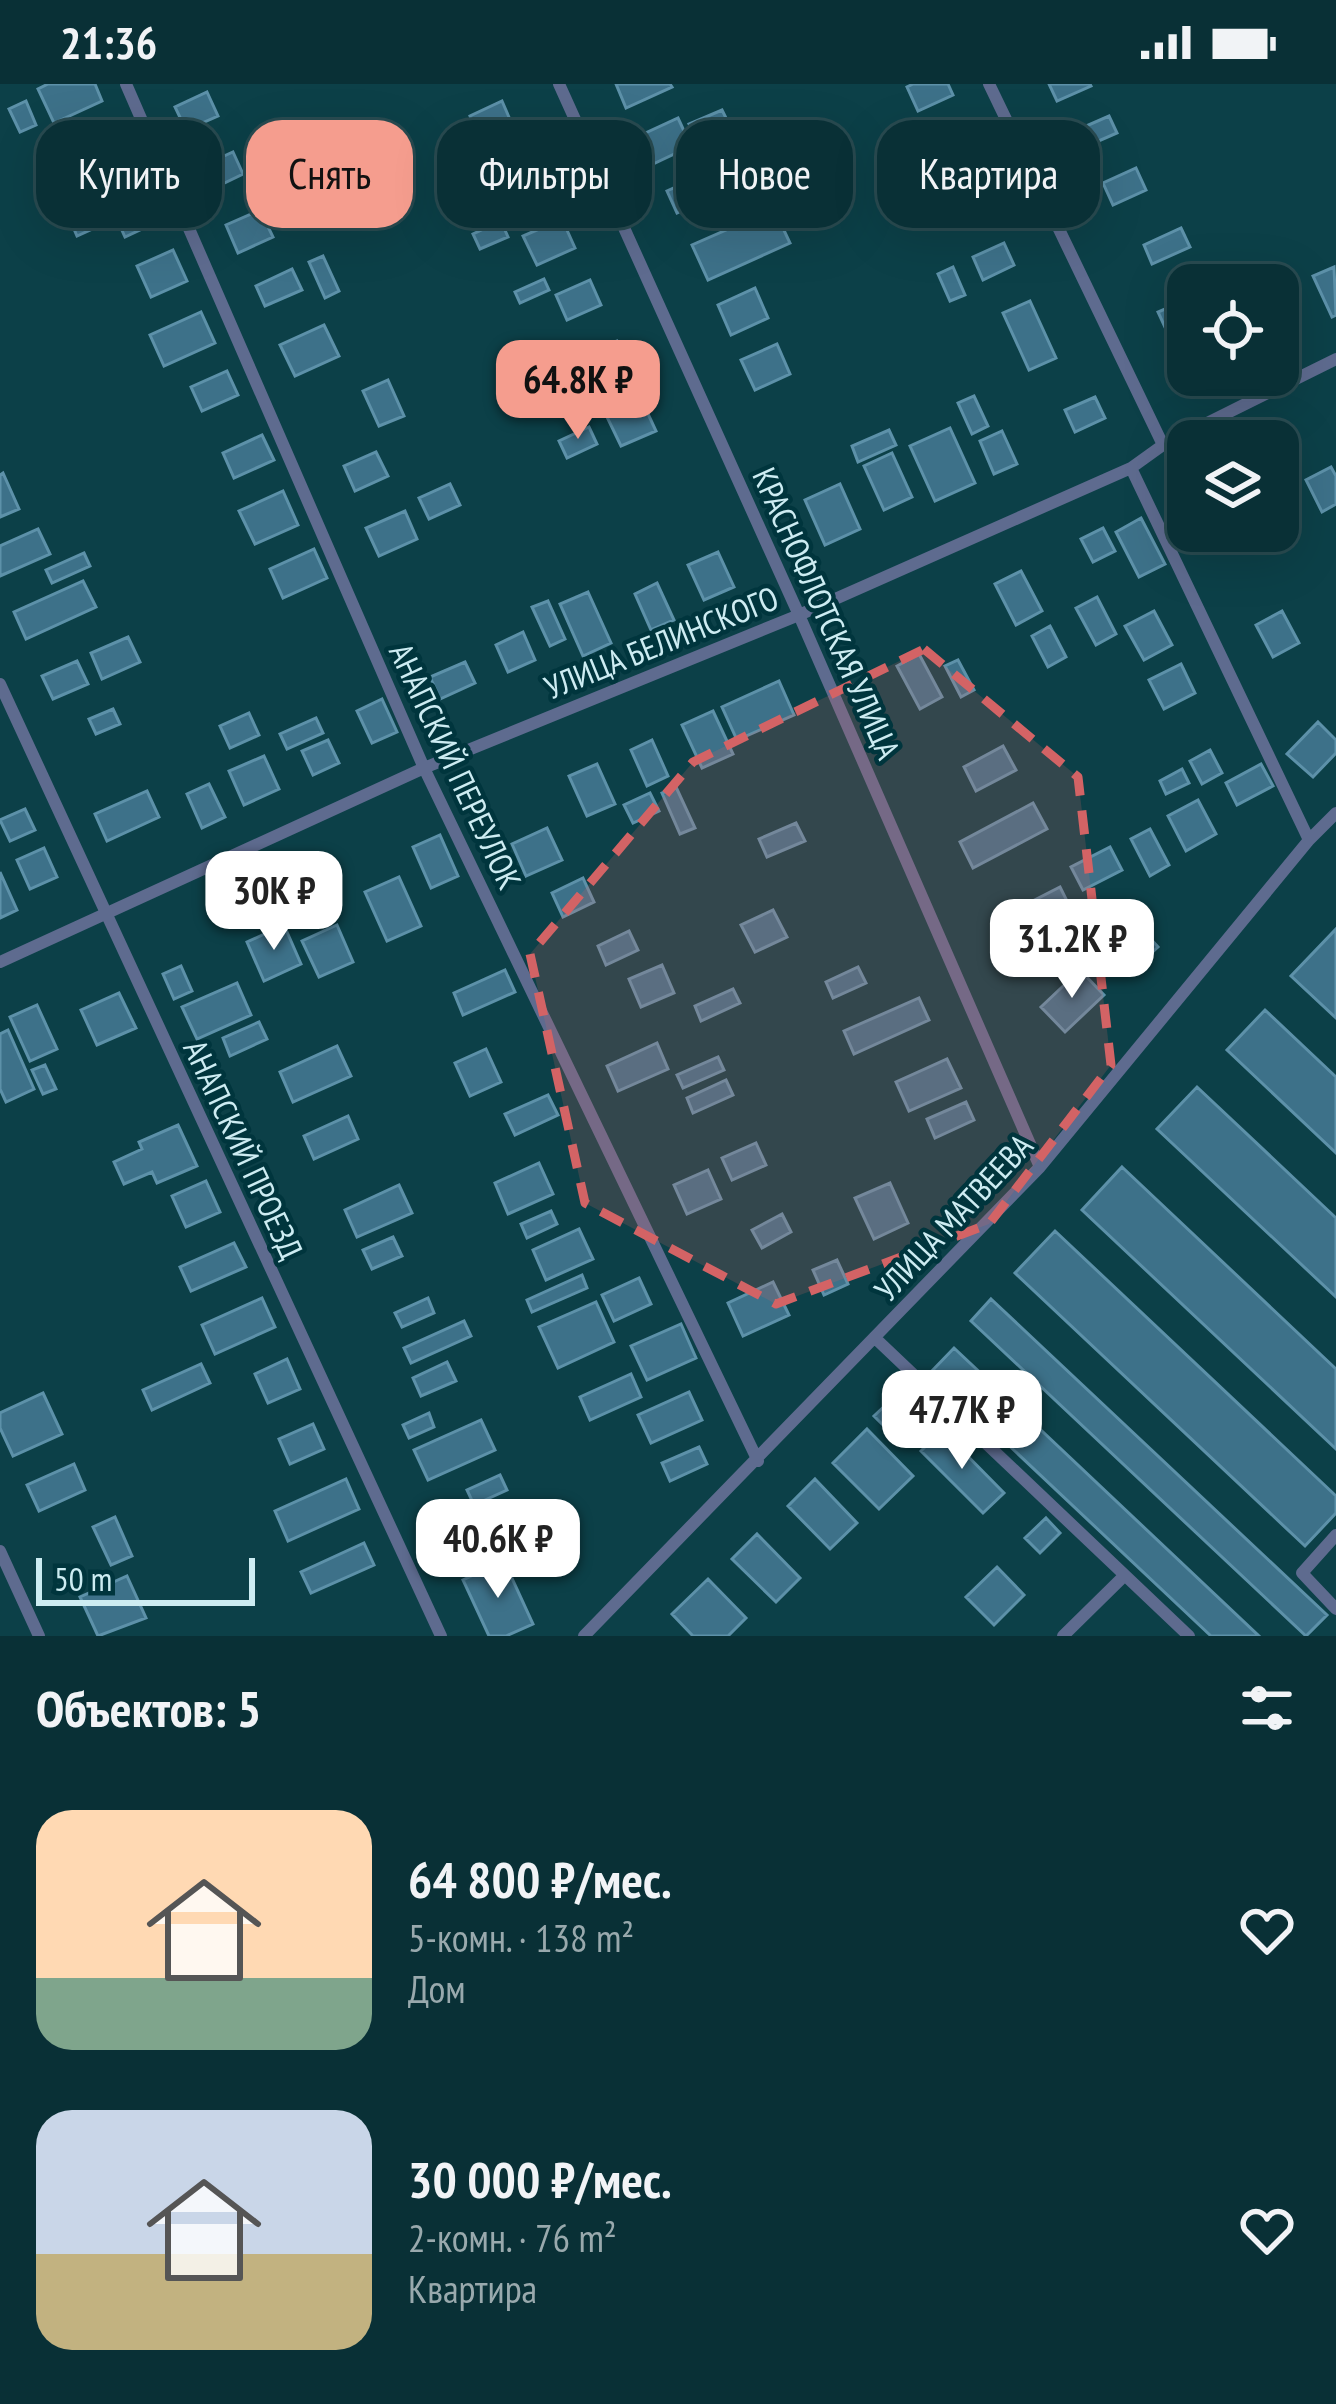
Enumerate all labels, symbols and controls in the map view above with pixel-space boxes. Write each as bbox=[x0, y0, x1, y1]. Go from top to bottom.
text: 21:36 bbox=[60, 13, 157, 71]
chip: Купить bbox=[36, 120, 222, 228]
chip: Снять bbox=[246, 120, 413, 228]
chip: Фильтры bbox=[437, 120, 652, 228]
chip: Новое bbox=[676, 120, 853, 228]
chip: Квартира bbox=[877, 120, 1100, 228]
map controls bbox=[1167, 264, 1299, 552]
button: locate bbox=[1167, 264, 1299, 396]
pin: 64.8K ₽ bbox=[467, 340, 689, 442]
text: 64.8K ₽ bbox=[523, 353, 633, 404]
button: layers bbox=[1167, 420, 1299, 552]
street label: КРАСНОФЛОТСКАЯ УЛИЦА bbox=[743, 461, 911, 766]
street label: УЛИЦА БЕЛИНСКОГО bbox=[538, 576, 784, 708]
street label: АНАПСКИЙ ПЕРЕУЛОК bbox=[380, 636, 532, 896]
pin: 30K ₽ bbox=[190, 851, 358, 953]
text: 30K ₽ bbox=[232, 864, 316, 915]
pin: 31.2K ₽ bbox=[961, 899, 1183, 1001]
text: 31.2K ₽ bbox=[1017, 912, 1127, 963]
street label: АНАПСКИЙ ПРОЕЗД bbox=[174, 1033, 314, 1266]
street label: УЛИЦА МАТВЕЕВА bbox=[865, 1124, 1042, 1310]
pin: 47.7K ₽ bbox=[851, 1370, 1073, 1472]
text: 47.7K ₽ bbox=[909, 1383, 1015, 1434]
pin: 40.6K ₽ bbox=[387, 1499, 609, 1601]
text: 40.6K ₽ bbox=[443, 1512, 553, 1563]
scale bar bbox=[36, 1552, 255, 1605]
text: 50 m bbox=[54, 1557, 112, 1600]
text: Объектов: 5 bbox=[36, 1675, 261, 1741]
icon: filters bbox=[1234, 1675, 1300, 1741]
text: 64 800 ₽/мес. bbox=[408, 1846, 672, 1912]
icon: home bbox=[132, 1858, 276, 2002]
icon: heart bbox=[1234, 1897, 1300, 1963]
text: 5-комн. · 138 m² bbox=[408, 1912, 634, 1963]
text: Дом bbox=[408, 1963, 466, 2014]
text: 30 000 ₽/мес. bbox=[408, 2146, 672, 2212]
icon: home bbox=[132, 2158, 276, 2302]
icon: heart bbox=[1234, 2197, 1300, 2263]
text: 2-комн. · 76 m² bbox=[408, 2212, 617, 2263]
text: Квартира bbox=[408, 2263, 537, 2314]

